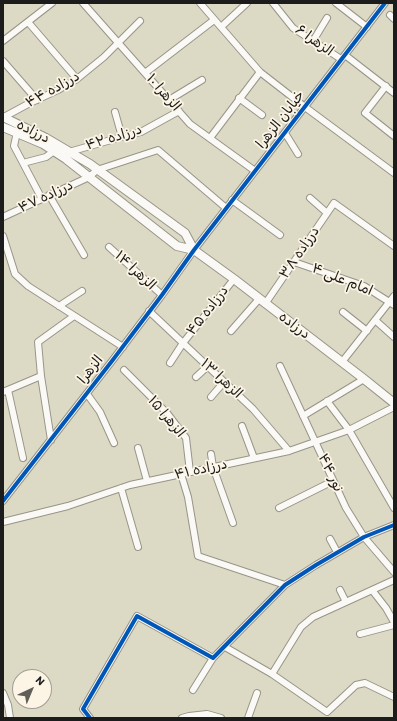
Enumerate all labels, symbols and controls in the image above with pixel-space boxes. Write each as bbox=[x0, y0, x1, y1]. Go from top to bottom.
street label: الزهرا ۶ bbox=[292, 22, 336, 60]
street label: درزاده ۴۴ bbox=[23, 68, 83, 112]
street label: الزهرا ۱۰ bbox=[142, 71, 184, 115]
street label: خیابان الزهرا bbox=[253, 88, 309, 152]
street label: درزاده bbox=[14, 117, 52, 147]
street label: درزاده ۴۲ bbox=[84, 121, 144, 155]
street label: درزاده ۴۷ bbox=[16, 177, 76, 217]
street label: درزاده ۳۸ bbox=[276, 224, 324, 282]
street label: الزهرا ۱۴ bbox=[111, 248, 159, 294]
street label: امام علی ۴ bbox=[309, 260, 375, 300]
street label: درزاده ۴۵ bbox=[183, 283, 233, 339]
street label: درزاده bbox=[275, 309, 313, 343]
street label: الزهرا bbox=[75, 353, 107, 387]
street label: الزهرا ۱۳ bbox=[197, 356, 245, 402]
street label: الزهرا ۱۵ bbox=[144, 393, 188, 441]
street label: نور ۴۴ bbox=[314, 451, 346, 495]
street label: درزاده ۴۱ bbox=[173, 456, 229, 484]
north arrow bbox=[12, 669, 52, 709]
text: N bbox=[33, 673, 47, 688]

